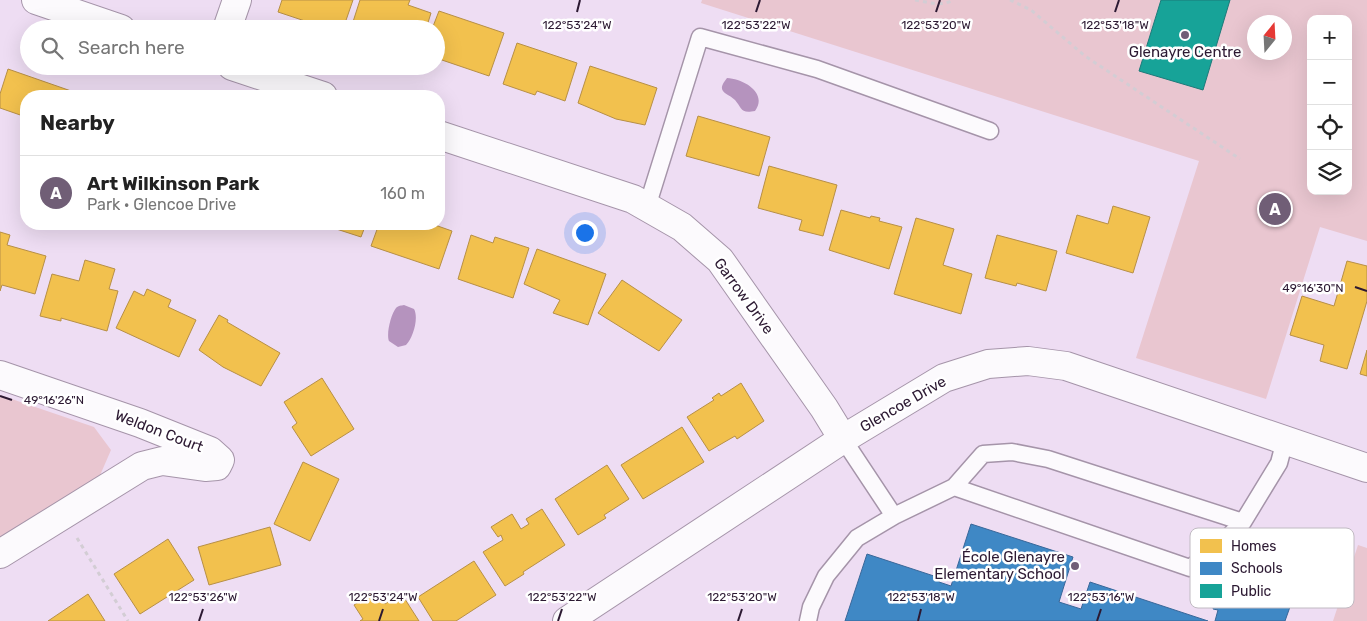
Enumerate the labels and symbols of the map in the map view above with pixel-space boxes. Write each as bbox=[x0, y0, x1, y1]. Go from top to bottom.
north arrow bbox=[1247, 15, 1292, 60]
text: 122°53'24"W bbox=[542, 18, 612, 32]
text: 122°53'22"W bbox=[721, 18, 791, 32]
text: 122°53'20"W bbox=[901, 18, 971, 32]
text: 122°53'18"W bbox=[1081, 18, 1149, 32]
marker: Glenayre Centre bbox=[1179, 29, 1191, 41]
place label: Glenayre Centre bbox=[1129, 43, 1241, 61]
pin: A bbox=[1259, 190, 1291, 228]
your location bbox=[572, 220, 598, 246]
street label: Garrow Drive bbox=[710, 254, 778, 338]
text: 49°16'30"N bbox=[1282, 281, 1344, 295]
street label: Glencoe Drive bbox=[857, 372, 949, 436]
text: 49°16'26"N bbox=[24, 393, 84, 407]
street label: Weldon Court bbox=[112, 406, 206, 456]
legend bbox=[1190, 528, 1354, 608]
text: Homes bbox=[1231, 538, 1276, 555]
place label: École Glenayre Elementary School bbox=[934, 548, 1065, 583]
marker: École Glenayre Elementary School bbox=[1069, 560, 1081, 572]
text: Schools bbox=[1231, 560, 1283, 577]
text: Public bbox=[1231, 583, 1272, 600]
text: 122°53'26"W bbox=[169, 590, 238, 604]
text: 122°53'24"W bbox=[348, 590, 418, 604]
text: 122°53'22"W bbox=[527, 590, 597, 604]
text: 122°53'20"W bbox=[707, 590, 777, 604]
text: 122°53'18"W bbox=[887, 590, 955, 604]
text: 122°53'16"W bbox=[1068, 590, 1135, 604]

